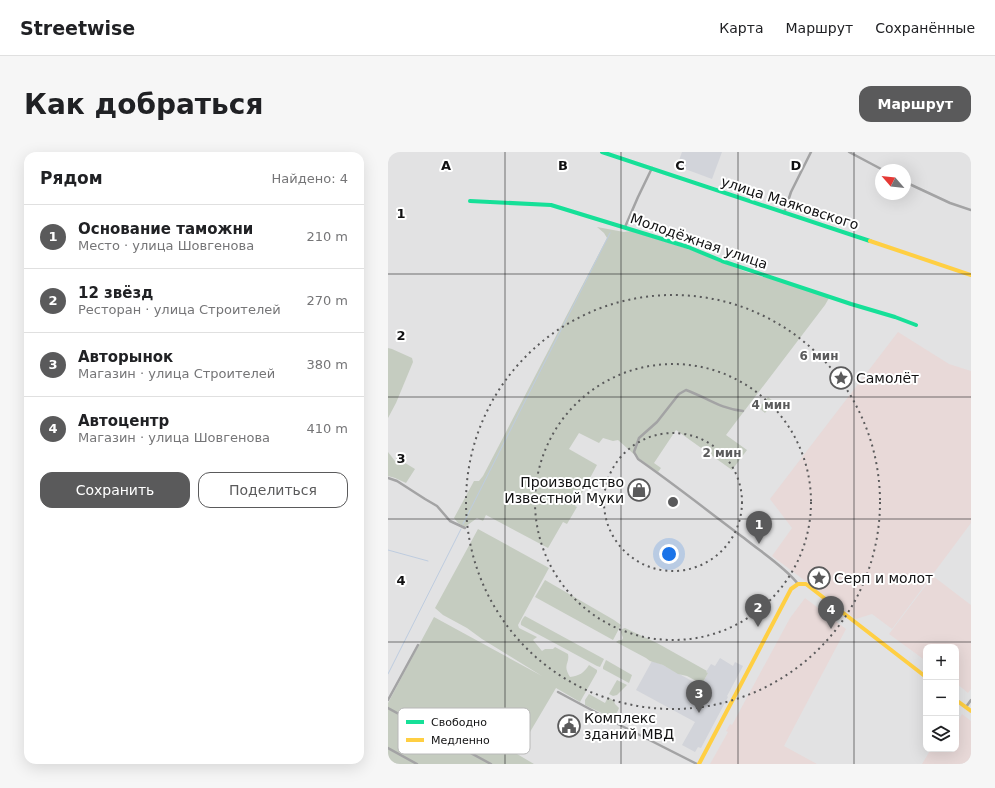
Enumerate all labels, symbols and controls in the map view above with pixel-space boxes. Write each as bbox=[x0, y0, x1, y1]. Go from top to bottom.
text: Streetwise bbox=[20, 17, 135, 39]
text: Карта bbox=[719, 20, 763, 36]
text: Маршрут bbox=[785, 20, 853, 36]
text: Сохранённые bbox=[875, 20, 975, 36]
button: Маршрут bbox=[859, 86, 971, 122]
text: Как добраться bbox=[24, 88, 263, 121]
text: A bbox=[441, 158, 451, 173]
text: B bbox=[558, 158, 568, 173]
text: C bbox=[675, 158, 685, 173]
text: D bbox=[791, 158, 802, 173]
north arrow bbox=[875, 164, 911, 200]
text: Рядом bbox=[40, 168, 103, 188]
text: Найдено: 4 bbox=[272, 171, 348, 186]
street label: улица Маяковского bbox=[719, 173, 861, 233]
text: 1 bbox=[396, 206, 406, 221]
street label: Молодёжная улица bbox=[628, 210, 770, 272]
text: Основание таможни bbox=[78, 220, 253, 238]
text: 1 bbox=[48, 229, 58, 244]
text: 210 m bbox=[306, 229, 348, 244]
text: Место · улица Шовгенова bbox=[78, 238, 254, 253]
text: 12 звёзд bbox=[78, 284, 153, 302]
text: 2 bbox=[48, 293, 58, 308]
text: 270 m bbox=[306, 293, 348, 308]
text: Ресторан · улица Строителей bbox=[78, 302, 281, 317]
text: 2 bbox=[396, 328, 406, 343]
text: Авторынок bbox=[78, 348, 173, 366]
text: 6 мин bbox=[799, 349, 839, 363]
text: 3 bbox=[48, 357, 58, 372]
text: 380 m bbox=[306, 357, 348, 372]
place icon: Самолёт bbox=[828, 365, 854, 391]
text: Магазин · улица Строителей bbox=[78, 366, 275, 381]
place label: Самолёт bbox=[856, 370, 919, 386]
text: 4 мин bbox=[751, 398, 791, 412]
text: Автоцентр bbox=[78, 412, 169, 430]
text: 4 bbox=[48, 421, 58, 436]
text: 410 m bbox=[306, 421, 348, 436]
text: Магазин · улица Шовгенова bbox=[78, 430, 270, 445]
text: 2 мин bbox=[702, 446, 742, 460]
text: 3 bbox=[396, 451, 406, 466]
button: Сохранить bbox=[40, 472, 190, 508]
button: Поделиться bbox=[198, 472, 348, 508]
place label: Производство Известной Муки bbox=[504, 474, 624, 506]
shop icon: Производство Известной Муки bbox=[626, 477, 652, 503]
centre of rings bbox=[666, 495, 680, 509]
pin: 1 bbox=[746, 511, 772, 544]
your location bbox=[659, 544, 679, 564]
place icon: Серп и молот bbox=[806, 565, 832, 591]
place label: Серп и молот bbox=[834, 570, 933, 586]
text: 4 bbox=[396, 573, 406, 588]
pin: 2 bbox=[745, 594, 771, 627]
pin: 4 bbox=[818, 596, 844, 629]
map controls bbox=[923, 644, 959, 752]
button: + bbox=[923, 644, 959, 680]
pin: 3 bbox=[686, 680, 712, 713]
button: − bbox=[923, 680, 959, 716]
legend bbox=[398, 708, 530, 754]
place label: Комплекс зданий МВД bbox=[584, 710, 674, 742]
public building icon: Комплекс зданий МВД bbox=[556, 713, 582, 739]
text: Свободно bbox=[431, 716, 487, 729]
button: layers bbox=[923, 716, 959, 752]
text: Медленно bbox=[431, 734, 490, 747]

